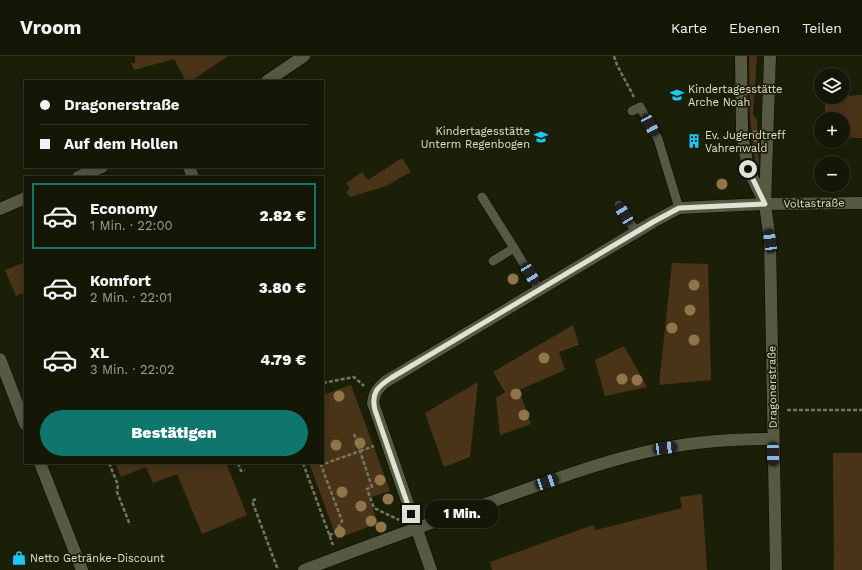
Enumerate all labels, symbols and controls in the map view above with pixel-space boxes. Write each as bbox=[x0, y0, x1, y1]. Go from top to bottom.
text: Vroom bbox=[20, 16, 81, 39]
text: Karte bbox=[671, 20, 707, 36]
text: Ebenen bbox=[729, 20, 780, 36]
text: Teilen bbox=[802, 20, 842, 36]
map controls bbox=[814, 68, 850, 192]
button: layers bbox=[814, 68, 850, 104]
place label: Kindertagesstätte Arche Noah bbox=[688, 83, 782, 109]
school or university icon: Kindertagesstätte Arche Noah bbox=[669, 87, 685, 103]
text: Dragonerstraße bbox=[64, 96, 180, 114]
car bbox=[639, 112, 661, 138]
button: + bbox=[814, 112, 850, 148]
place label: Kindertagesstätte Unterm Regenbogen bbox=[421, 125, 530, 151]
school or university icon: Kindertagesstätte Unterm Regenbogen bbox=[533, 129, 549, 145]
place label: Ev. Jugendtreff Vahrenwald bbox=[705, 129, 786, 155]
building icon: Ev. Jugendtreff Vahrenwald bbox=[686, 133, 702, 149]
text: Auf dem Hollen bbox=[64, 135, 178, 153]
button: − bbox=[814, 156, 850, 192]
route start bbox=[739, 160, 757, 178]
street label: Voltastraße bbox=[783, 196, 845, 211]
icon: car bbox=[42, 198, 78, 234]
text: Economy bbox=[90, 200, 157, 218]
car bbox=[613, 201, 635, 227]
text: 2.82 € bbox=[259, 207, 306, 225]
text: 1 Min. · 22:00 bbox=[90, 218, 173, 233]
car bbox=[762, 228, 778, 254]
car bbox=[519, 261, 541, 287]
icon: car bbox=[42, 270, 78, 306]
text: Komfort bbox=[90, 272, 151, 290]
text: 3.80 € bbox=[259, 279, 306, 297]
text: 2 Min. · 22:01 bbox=[90, 290, 172, 305]
icon: car bbox=[42, 342, 78, 378]
text: XL bbox=[90, 344, 109, 362]
street label: Dragonerstraße bbox=[765, 346, 780, 428]
text: 4.79 € bbox=[260, 351, 306, 369]
text: 3 Min. · 22:02 bbox=[90, 362, 175, 377]
button: Bestätigen bbox=[40, 410, 308, 456]
car bbox=[652, 441, 678, 455]
car bbox=[767, 442, 779, 466]
car bbox=[534, 472, 560, 492]
callout: 1 Min. bbox=[425, 500, 499, 528]
route end bbox=[402, 505, 420, 523]
text: 1 Min. bbox=[443, 506, 481, 521]
shop icon: Netto Getränke-Discount bbox=[11, 550, 27, 566]
place label: Netto Getränke-Discount bbox=[30, 552, 165, 565]

